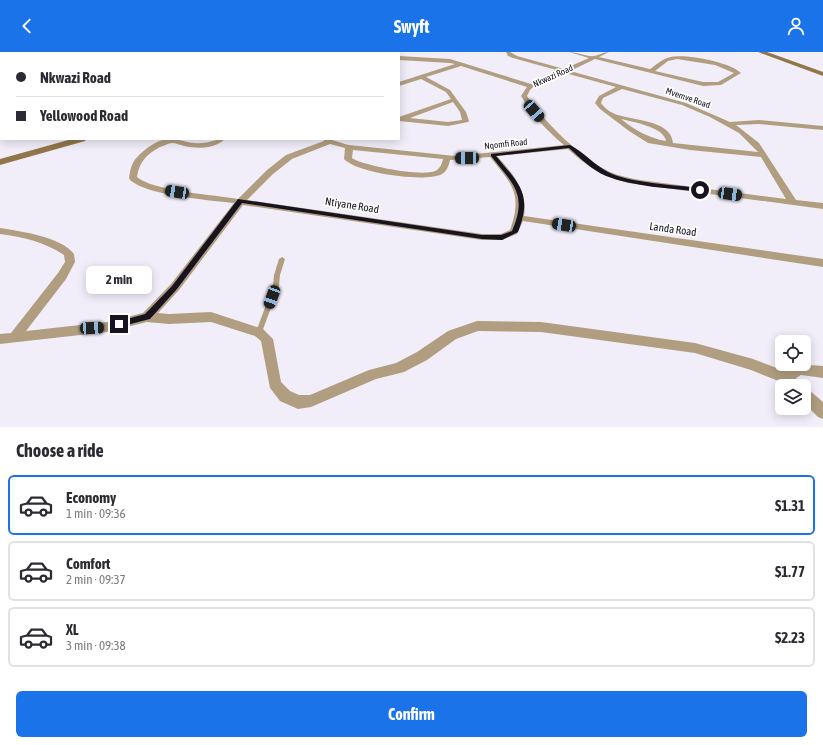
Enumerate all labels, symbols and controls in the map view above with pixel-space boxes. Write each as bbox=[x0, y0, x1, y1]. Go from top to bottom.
icon: back bbox=[16, 15, 38, 37]
icon: person bbox=[785, 15, 807, 37]
text: Swyft bbox=[394, 16, 429, 37]
street label: Nkwazi Road bbox=[532, 63, 574, 89]
text: Nkwazi Road bbox=[40, 69, 111, 86]
street label: Mvemve Road bbox=[664, 86, 712, 110]
car bbox=[522, 98, 546, 124]
text: Yellowood Road bbox=[40, 107, 128, 124]
street label: Nqomfi Road bbox=[484, 137, 528, 151]
car bbox=[455, 152, 479, 164]
route start bbox=[691, 181, 709, 199]
car bbox=[164, 184, 190, 200]
car bbox=[717, 186, 743, 202]
street label: Ntiyane Road bbox=[324, 195, 380, 215]
car bbox=[551, 217, 577, 233]
street label: Landa Road bbox=[649, 220, 697, 238]
callout: 2 min bbox=[86, 266, 152, 294]
text: 2 min bbox=[106, 272, 132, 287]
car bbox=[262, 284, 282, 310]
route end bbox=[110, 315, 128, 333]
car bbox=[80, 321, 104, 335]
map controls bbox=[775, 335, 811, 415]
button: locate bbox=[775, 335, 811, 371]
button: layers bbox=[775, 379, 811, 415]
text: Choose a ride bbox=[16, 440, 104, 461]
icon: car bbox=[18, 487, 54, 523]
text: Economy bbox=[66, 489, 116, 506]
text: $1.31 bbox=[775, 497, 805, 514]
text: 1 min · 09:36 bbox=[66, 506, 126, 521]
icon: car bbox=[18, 553, 54, 589]
text: Comfort bbox=[66, 555, 110, 572]
text: $1.77 bbox=[775, 563, 805, 580]
text: 2 min · 09:37 bbox=[66, 572, 126, 587]
icon: car bbox=[18, 619, 54, 655]
text: XL bbox=[66, 621, 79, 638]
text: $2.23 bbox=[775, 629, 805, 646]
text: 3 min · 09:38 bbox=[66, 638, 126, 653]
button: Confirm bbox=[16, 691, 807, 737]

